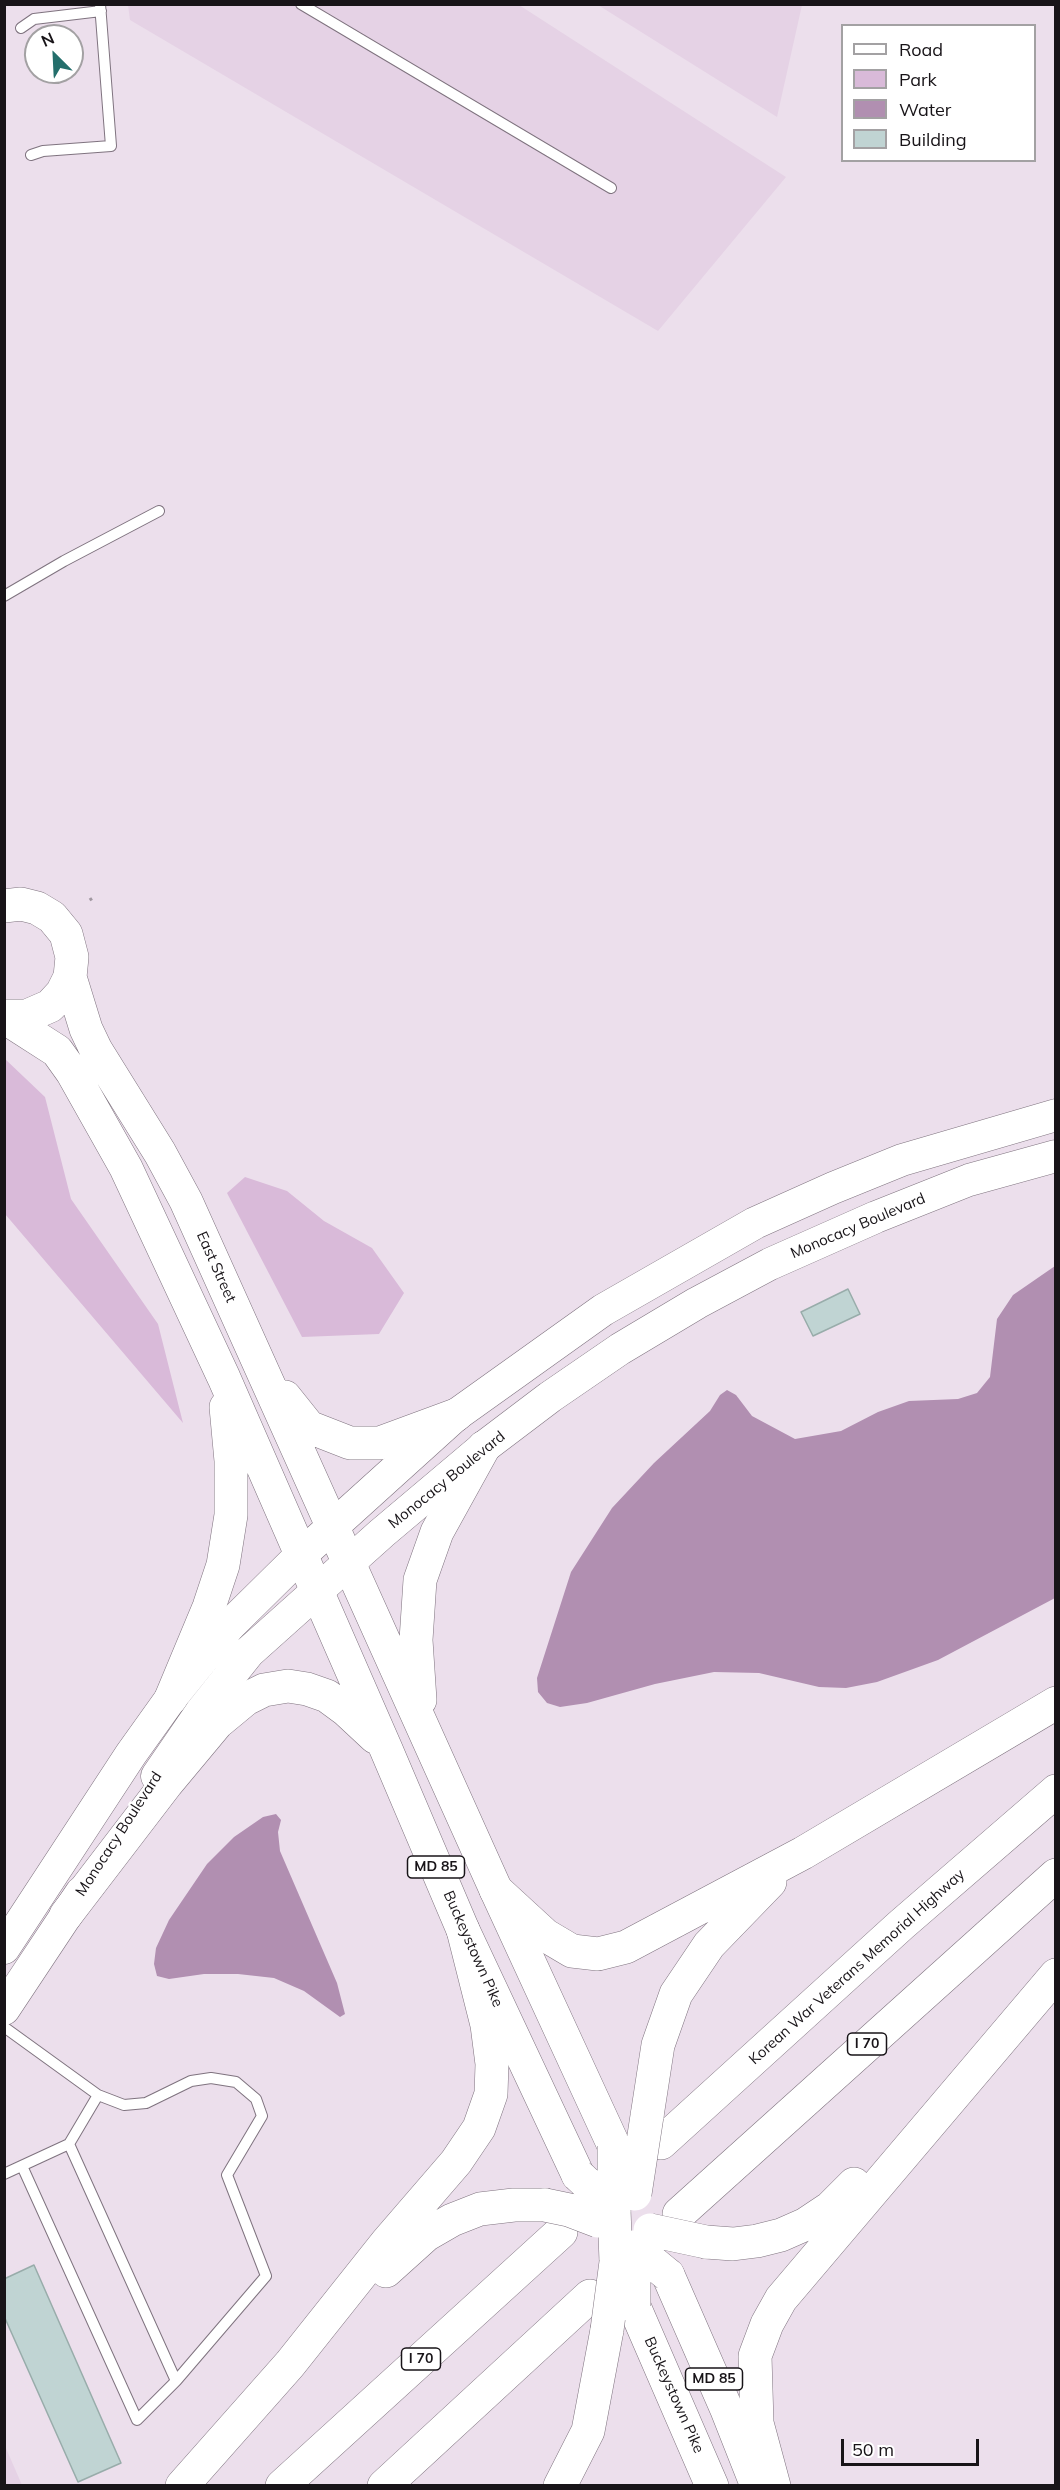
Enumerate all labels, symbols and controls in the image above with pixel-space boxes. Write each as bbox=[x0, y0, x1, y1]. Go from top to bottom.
north arrow bbox=[24, 24, 84, 84]
legend bbox=[841, 24, 1036, 162]
text: N bbox=[38, 28, 57, 51]
text: Road bbox=[899, 38, 943, 61]
text: Park bbox=[899, 68, 937, 91]
text: Water bbox=[899, 98, 951, 121]
text: Building bbox=[899, 128, 967, 151]
street label: Monocacy Boulevard bbox=[788, 1189, 928, 1263]
street label: East Street bbox=[192, 1229, 240, 1305]
street label: Monocacy Boulevard bbox=[385, 1427, 509, 1533]
street label: Monocacy Boulevard bbox=[72, 1768, 166, 1900]
road number: MD 85 bbox=[408, 1856, 464, 1878]
street label: Korean War Veterans Memorial Highway bbox=[746, 1865, 968, 2069]
street label: Buckeystown Pike bbox=[439, 1888, 507, 2010]
road number: I 70 bbox=[848, 2033, 886, 2055]
street label: Buckeystown Pike bbox=[640, 2334, 708, 2456]
road number: I 70 bbox=[402, 2348, 440, 2370]
road number: MD 85 bbox=[686, 2368, 742, 2390]
scale bar bbox=[844, 2427, 982, 2465]
text: 50 m bbox=[852, 2438, 894, 2461]

